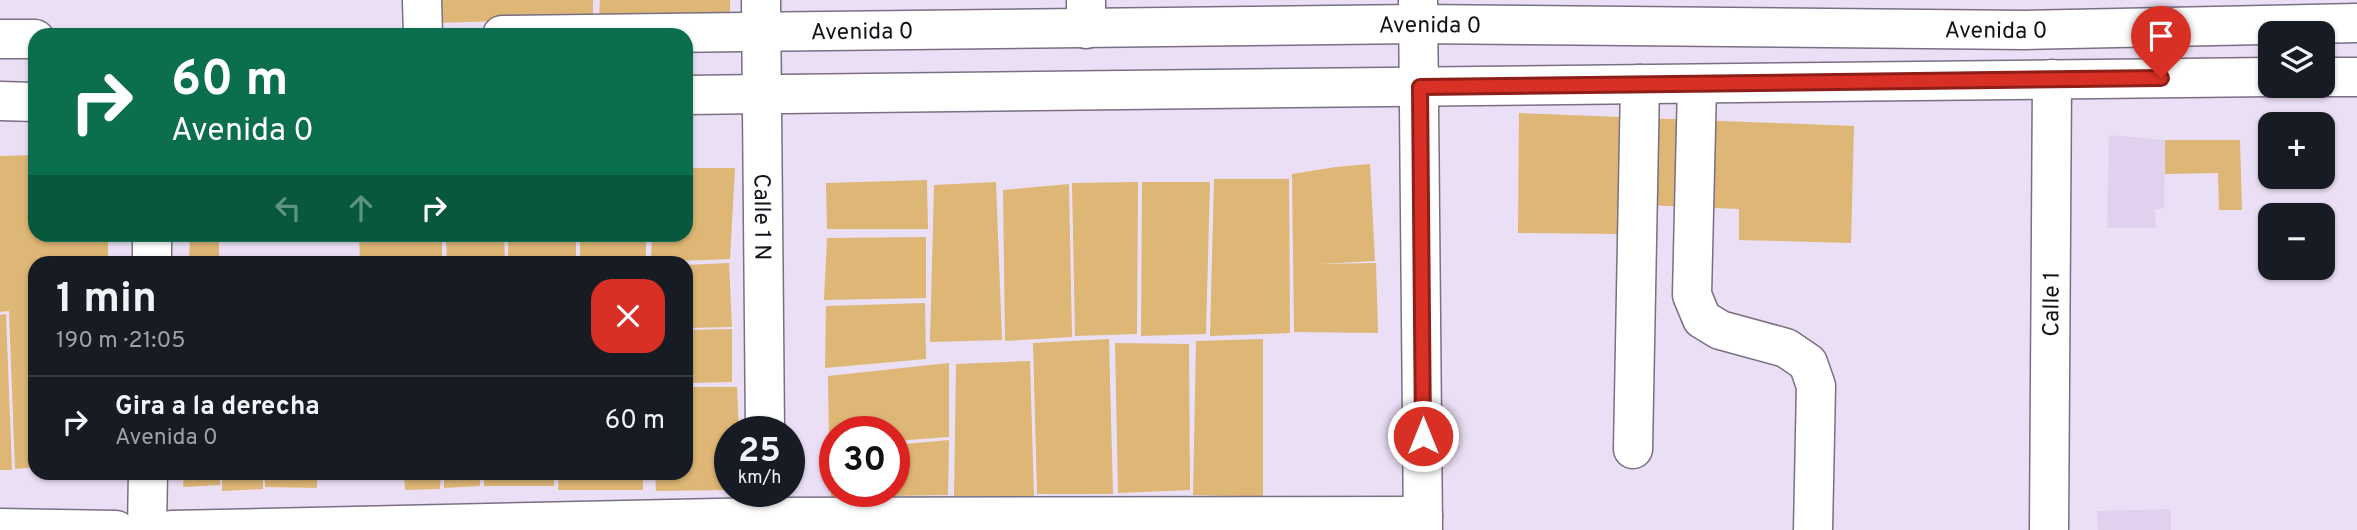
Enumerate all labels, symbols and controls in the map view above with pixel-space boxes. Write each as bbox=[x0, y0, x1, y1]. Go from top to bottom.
pin bbox=[2131, 6, 2191, 78]
street label: Avenida 0 bbox=[1378, 12, 1481, 42]
street label: Avenida 0 bbox=[1944, 17, 2048, 47]
icon: arrive bbox=[2142, 17, 2180, 55]
street label: Avenida 0 bbox=[810, 18, 914, 48]
map controls bbox=[2258, 21, 2335, 280]
button: layers bbox=[2258, 21, 2335, 98]
text: 60 m bbox=[171, 51, 289, 113]
icon: right bbox=[56, 56, 147, 147]
text: Avenida 0 bbox=[171, 112, 314, 152]
button: + bbox=[2258, 112, 2335, 189]
street label: Calle 1 N bbox=[746, 173, 775, 261]
icon: left bbox=[269, 189, 307, 227]
icon: ahead bbox=[342, 189, 380, 227]
icon: right bbox=[415, 189, 453, 227]
button: − bbox=[2258, 203, 2335, 280]
street label: Calle 1 bbox=[2038, 271, 2068, 337]
text: 1 min bbox=[56, 274, 157, 327]
button: close bbox=[591, 279, 665, 353]
text: 190 m · 21:05 bbox=[56, 327, 185, 356]
text: Gira a la derecha bbox=[115, 391, 320, 424]
position arrow bbox=[1386, 399, 1460, 473]
icon: right bbox=[56, 403, 94, 441]
text: 60 m bbox=[605, 405, 665, 438]
speed limit sign: 30 bbox=[819, 416, 910, 507]
text: Avenida 0 bbox=[115, 424, 218, 453]
text: 25 bbox=[738, 430, 781, 474]
text: km/h bbox=[738, 467, 781, 490]

